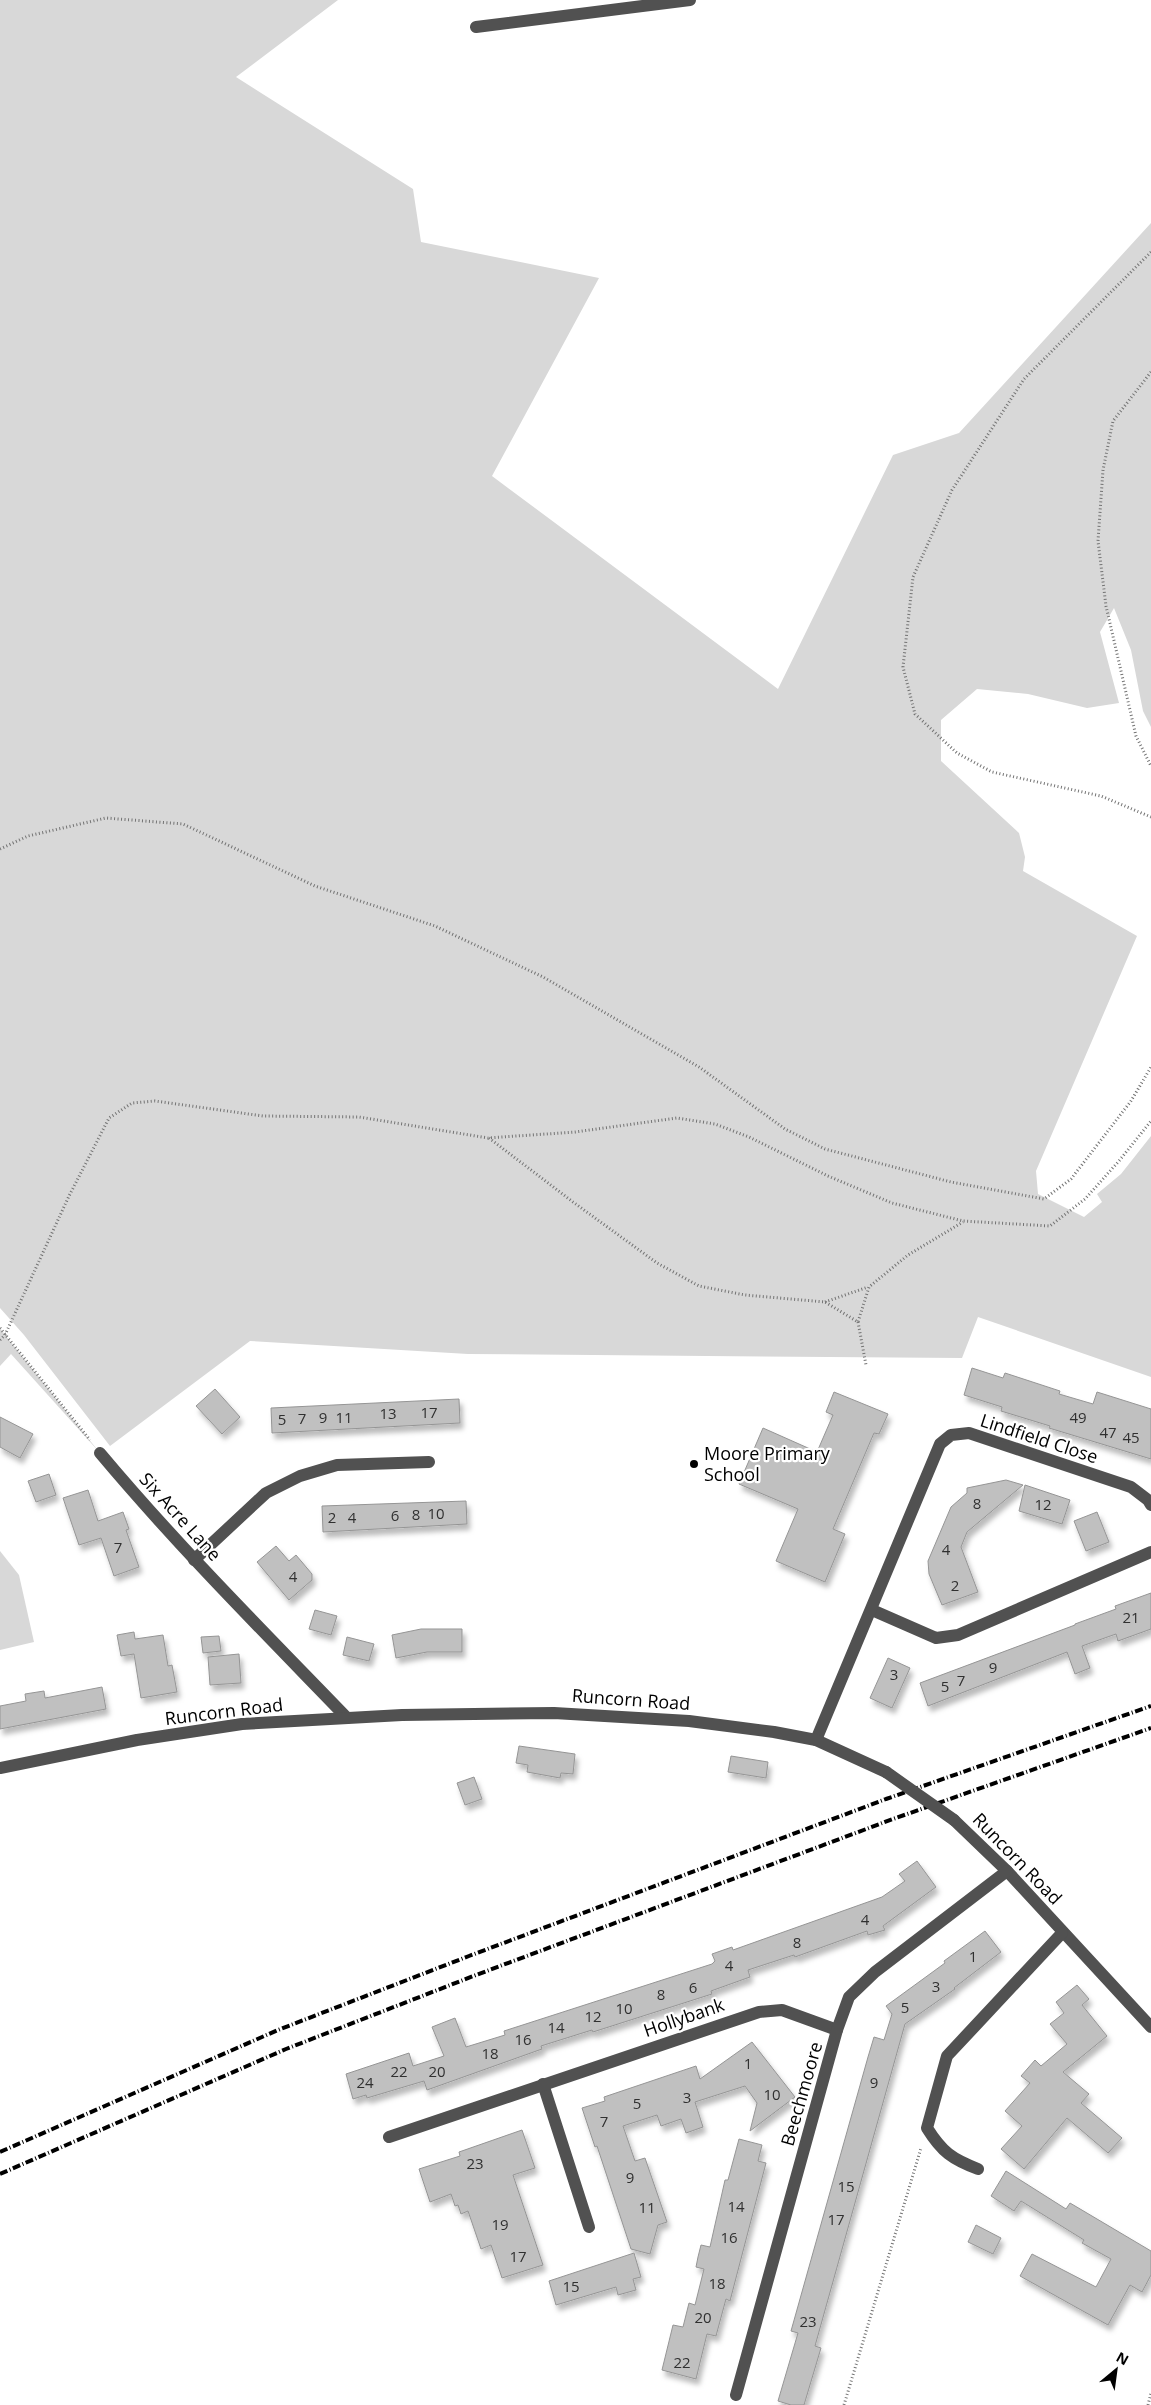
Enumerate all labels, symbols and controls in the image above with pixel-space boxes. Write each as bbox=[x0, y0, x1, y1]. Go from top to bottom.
house number: 17 bbox=[420, 1402, 438, 1422]
house number: 13 bbox=[379, 1403, 397, 1423]
house number: 9 bbox=[319, 1407, 327, 1427]
house number: 11 bbox=[335, 1407, 353, 1427]
house number: 49 bbox=[1069, 1407, 1087, 1427]
house number: 7 bbox=[298, 1408, 306, 1428]
street label: Lindfield Close bbox=[977, 1408, 1101, 1468]
house number: 5 bbox=[278, 1409, 286, 1429]
house number: 47 bbox=[1099, 1422, 1117, 1442]
house number: 45 bbox=[1122, 1427, 1140, 1447]
place label: Moore Primary School bbox=[704, 1441, 831, 1486]
marker: Moore Primary School bbox=[688, 1458, 700, 1470]
street label: Six Acre Lane bbox=[135, 1467, 227, 1566]
house number: 8 bbox=[973, 1493, 981, 1513]
house number: 12 bbox=[1034, 1494, 1052, 1514]
house number: 10 bbox=[427, 1503, 445, 1523]
house number: 8 bbox=[412, 1504, 420, 1524]
house number: 6 bbox=[391, 1505, 399, 1525]
house number: 2 bbox=[328, 1507, 336, 1527]
house number: 4 bbox=[348, 1507, 357, 1527]
house number: 7 bbox=[114, 1537, 122, 1557]
house number: 4 bbox=[942, 1539, 951, 1559]
house number: 4 bbox=[289, 1566, 298, 1586]
house number: 2 bbox=[951, 1575, 959, 1595]
house number: 21 bbox=[1122, 1607, 1140, 1627]
house number: 9 bbox=[989, 1657, 997, 1677]
house number: 3 bbox=[890, 1664, 898, 1684]
house number: 7 bbox=[957, 1670, 965, 1690]
house number: 5 bbox=[941, 1676, 949, 1696]
street label: Runcorn Road bbox=[571, 1683, 691, 1715]
street label: Runcorn Road bbox=[164, 1692, 284, 1730]
street label: Runcorn Road bbox=[968, 1807, 1068, 1909]
house number: 4 bbox=[861, 1909, 870, 1929]
house number: 8 bbox=[793, 1932, 801, 1952]
house number: 1 bbox=[969, 1946, 977, 1966]
house number: 4 bbox=[725, 1955, 734, 1975]
house number: 3 bbox=[932, 1976, 940, 1996]
house number: 6 bbox=[689, 1977, 697, 1997]
house number: 8 bbox=[657, 1984, 665, 2004]
street label: Hollybank bbox=[640, 1992, 728, 2042]
house number: 5 bbox=[901, 1997, 909, 2017]
house number: 10 bbox=[615, 1998, 633, 2018]
house number: 12 bbox=[584, 2006, 602, 2026]
house number: 14 bbox=[547, 2017, 565, 2037]
house number: 16 bbox=[514, 2029, 532, 2049]
street label: Beechmoore bbox=[775, 2039, 827, 2149]
house number: 18 bbox=[481, 2043, 499, 2063]
house number: 1 bbox=[744, 2053, 752, 2073]
house number: 22 bbox=[390, 2061, 408, 2081]
house number: 20 bbox=[428, 2061, 446, 2081]
house number: 24 bbox=[356, 2072, 374, 2092]
house number: 9 bbox=[870, 2072, 878, 2092]
house number: 10 bbox=[763, 2084, 781, 2104]
house number: 3 bbox=[683, 2087, 691, 2107]
house number: 5 bbox=[633, 2093, 641, 2113]
house number: 7 bbox=[600, 2111, 608, 2131]
house number: 23 bbox=[466, 2153, 484, 2173]
house number: 9 bbox=[626, 2167, 634, 2187]
house number: 15 bbox=[837, 2176, 855, 2196]
house number: 14 bbox=[727, 2196, 745, 2216]
house number: 11 bbox=[638, 2197, 656, 2217]
house number: 17 bbox=[827, 2209, 845, 2229]
house number: 19 bbox=[491, 2214, 509, 2234]
house number: 16 bbox=[720, 2227, 738, 2247]
house number: 17 bbox=[509, 2246, 527, 2266]
house number: 18 bbox=[708, 2273, 726, 2293]
house number: 15 bbox=[562, 2276, 580, 2296]
house number: 20 bbox=[694, 2307, 712, 2327]
house number: 23 bbox=[799, 2311, 817, 2331]
north arrow bbox=[1091, 2345, 1141, 2395]
text: N bbox=[1113, 2347, 1132, 2369]
house number: 22 bbox=[673, 2352, 691, 2372]

